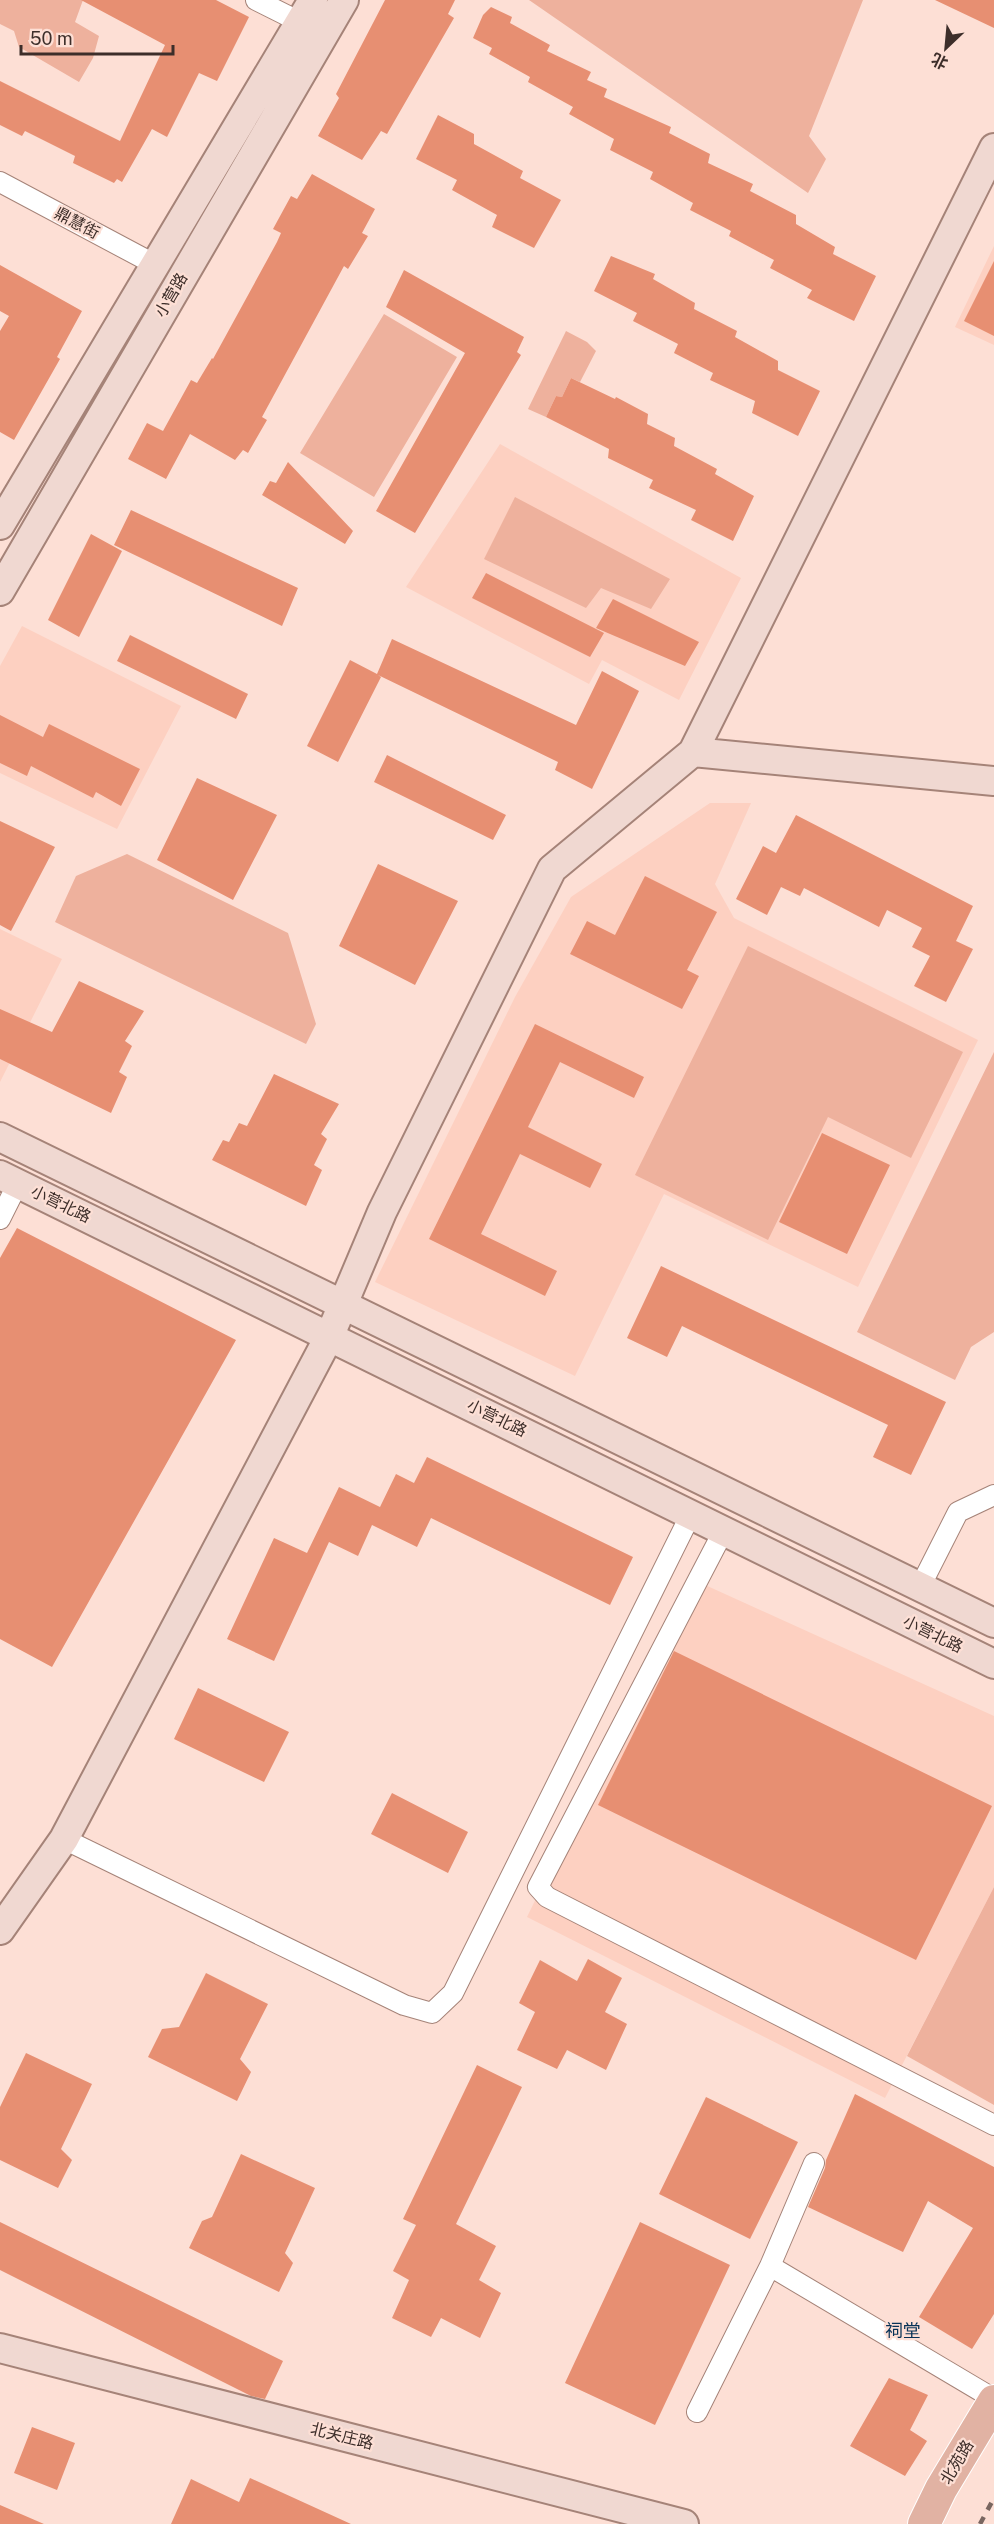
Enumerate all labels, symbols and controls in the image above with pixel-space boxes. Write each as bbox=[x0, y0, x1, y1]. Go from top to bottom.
scale bar bbox=[21, 18, 172, 56]
north arrow bbox=[916, 18, 976, 78]
text: 50 m bbox=[30, 28, 73, 49]
text: 北 bbox=[928, 49, 951, 73]
street label: 鼎慧街 bbox=[51, 203, 103, 243]
street label: 小营路 bbox=[151, 269, 191, 321]
street label: 小营北路 bbox=[28, 1181, 94, 1227]
street label: 小营北路 bbox=[464, 1395, 530, 1441]
street label: 小营北路 bbox=[900, 1611, 966, 1657]
district label: 祠堂 bbox=[885, 2320, 921, 2341]
street label: 北关庄路 bbox=[309, 2419, 375, 2453]
street label: 北苑路 bbox=[936, 2437, 978, 2487]

